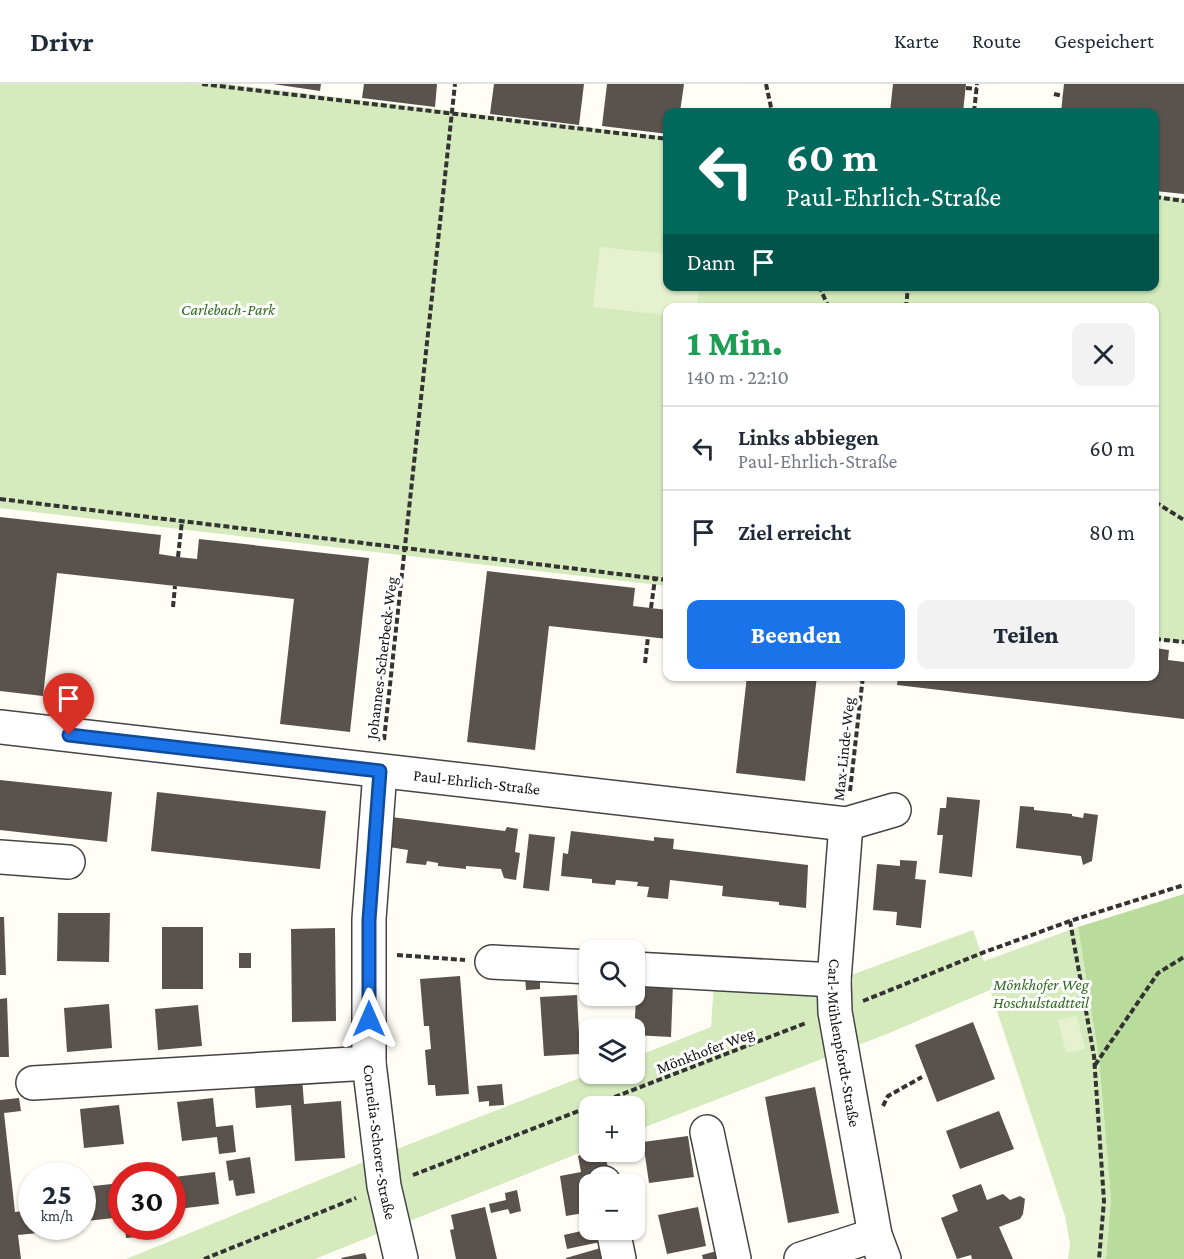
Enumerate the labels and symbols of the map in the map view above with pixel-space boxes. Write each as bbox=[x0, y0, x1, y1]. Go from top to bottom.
park label: Carlebach-Park bbox=[181, 301, 276, 318]
street label: Johannes-Scherbeck-Weg bbox=[363, 575, 401, 743]
pin bbox=[43, 673, 94, 735]
street label: Max-Linde-Weg bbox=[830, 696, 858, 802]
street label: Paul-Ehrlich-Straße bbox=[413, 766, 541, 798]
street label: Carl-Mühlenpfordt-Straße bbox=[825, 958, 863, 1128]
park label: Mönkhofer Weg Hoschulstadtteil bbox=[992, 976, 1090, 1011]
position arrow bbox=[337, 987, 401, 1051]
street label: Mönkhofer Weg bbox=[654, 1024, 757, 1078]
street label: Cornelia-Schorer-Straße bbox=[360, 1064, 399, 1221]
speed limit sign: 30 bbox=[108, 1162, 186, 1240]

